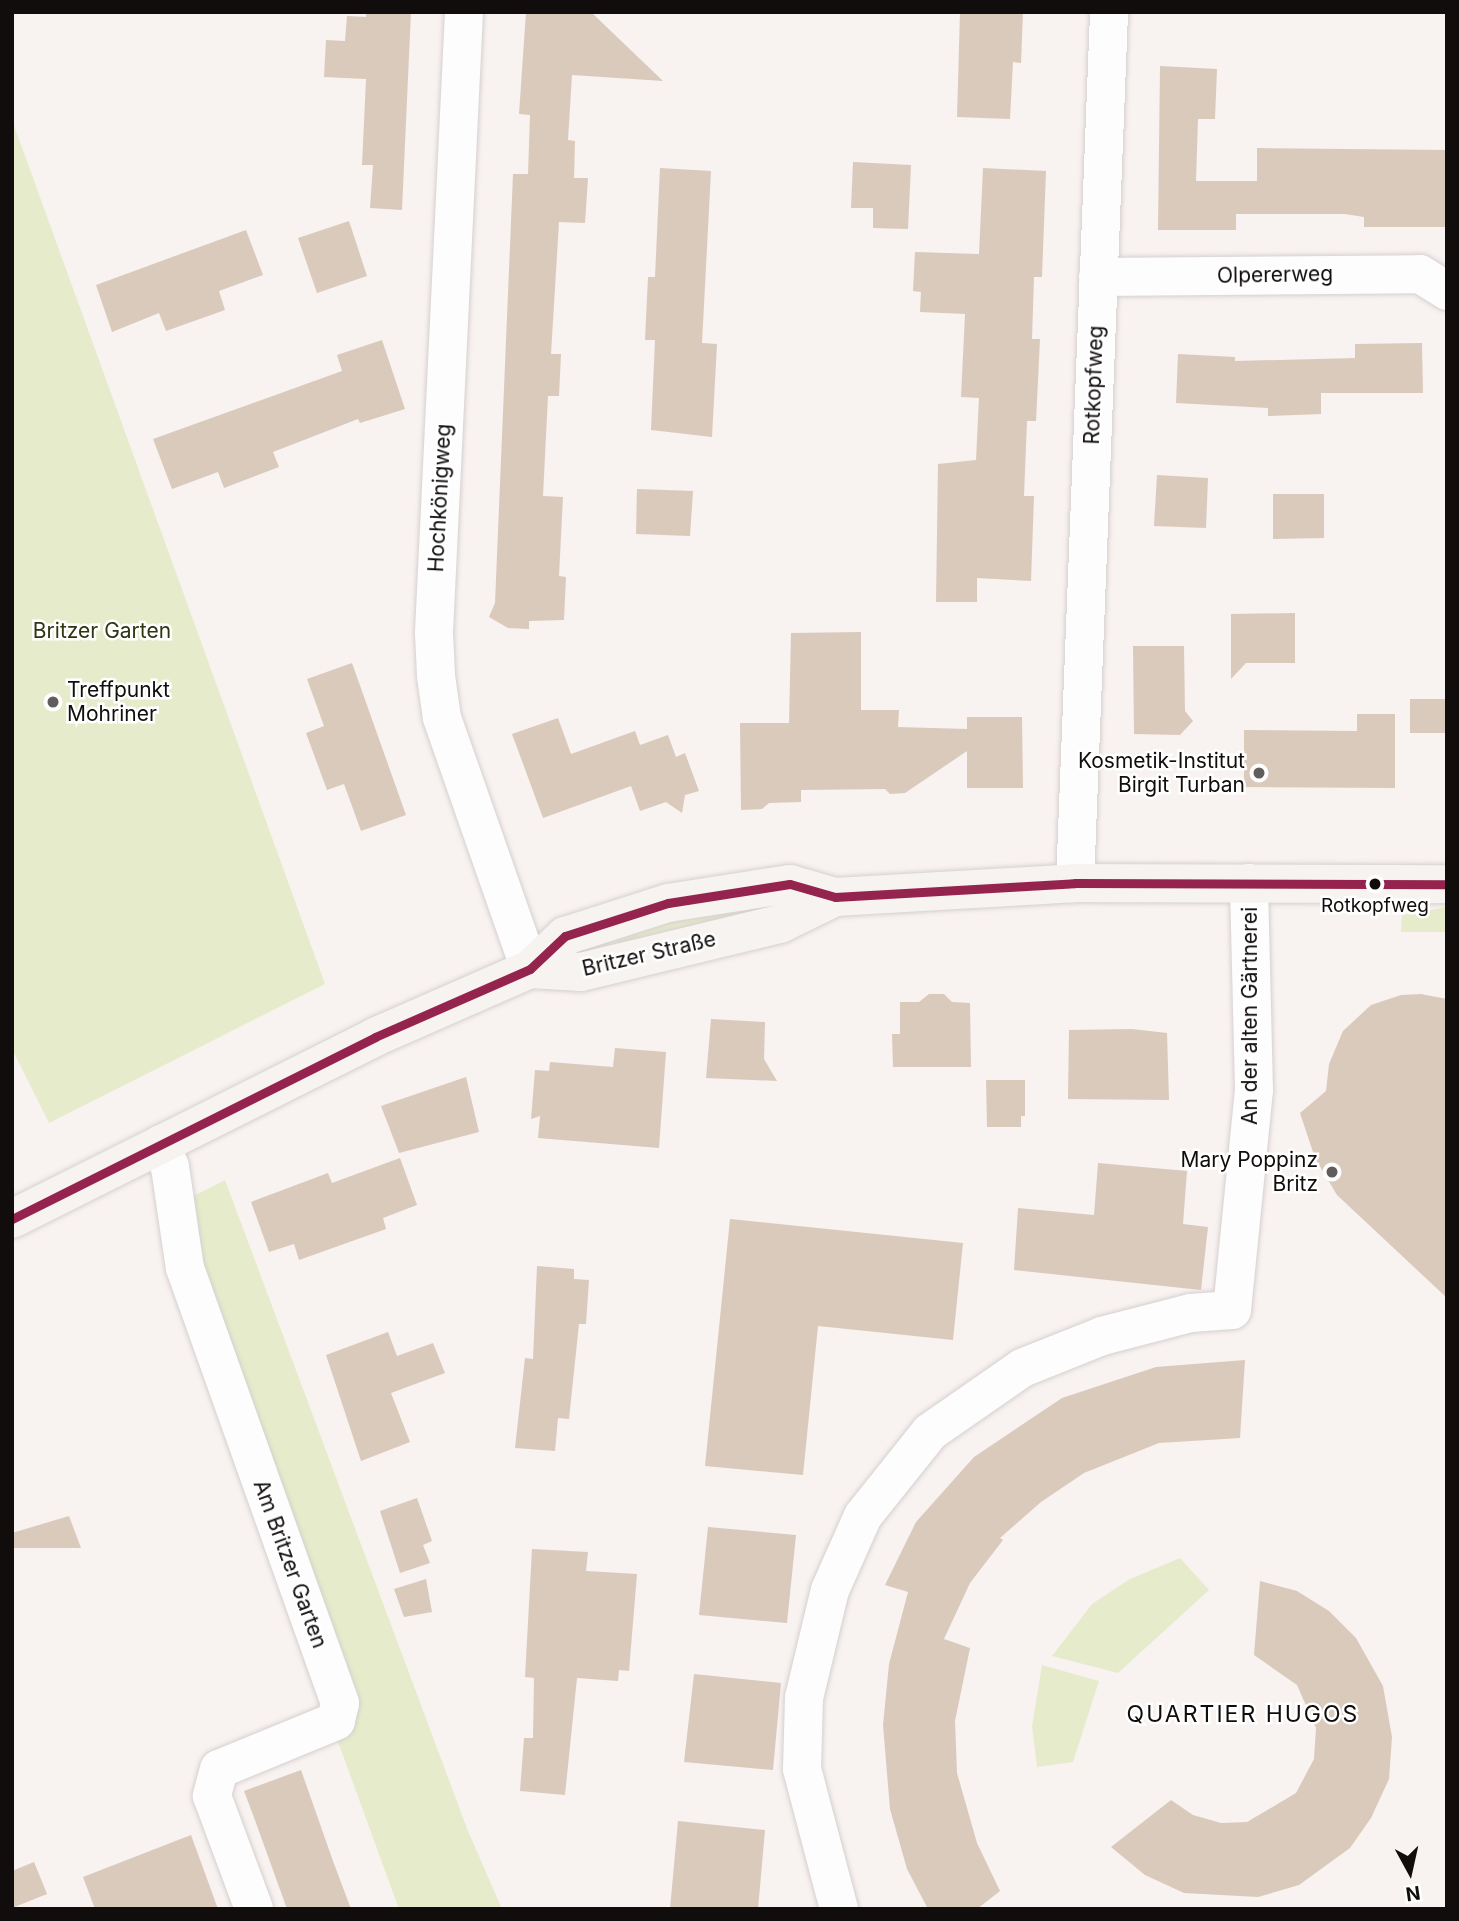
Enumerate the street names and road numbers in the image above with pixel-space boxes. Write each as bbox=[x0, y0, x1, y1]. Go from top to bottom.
street label: Olpererweg bbox=[1217, 261, 1333, 289]
street label: Rotkopfweg bbox=[1079, 325, 1109, 445]
street label: Hochkönigweg bbox=[424, 423, 456, 573]
street label: An der alten Gärtnerei bbox=[1237, 907, 1263, 1125]
street label: Britzer Straße bbox=[580, 926, 718, 982]
street label: Am Britzer Garten bbox=[248, 1476, 332, 1652]

